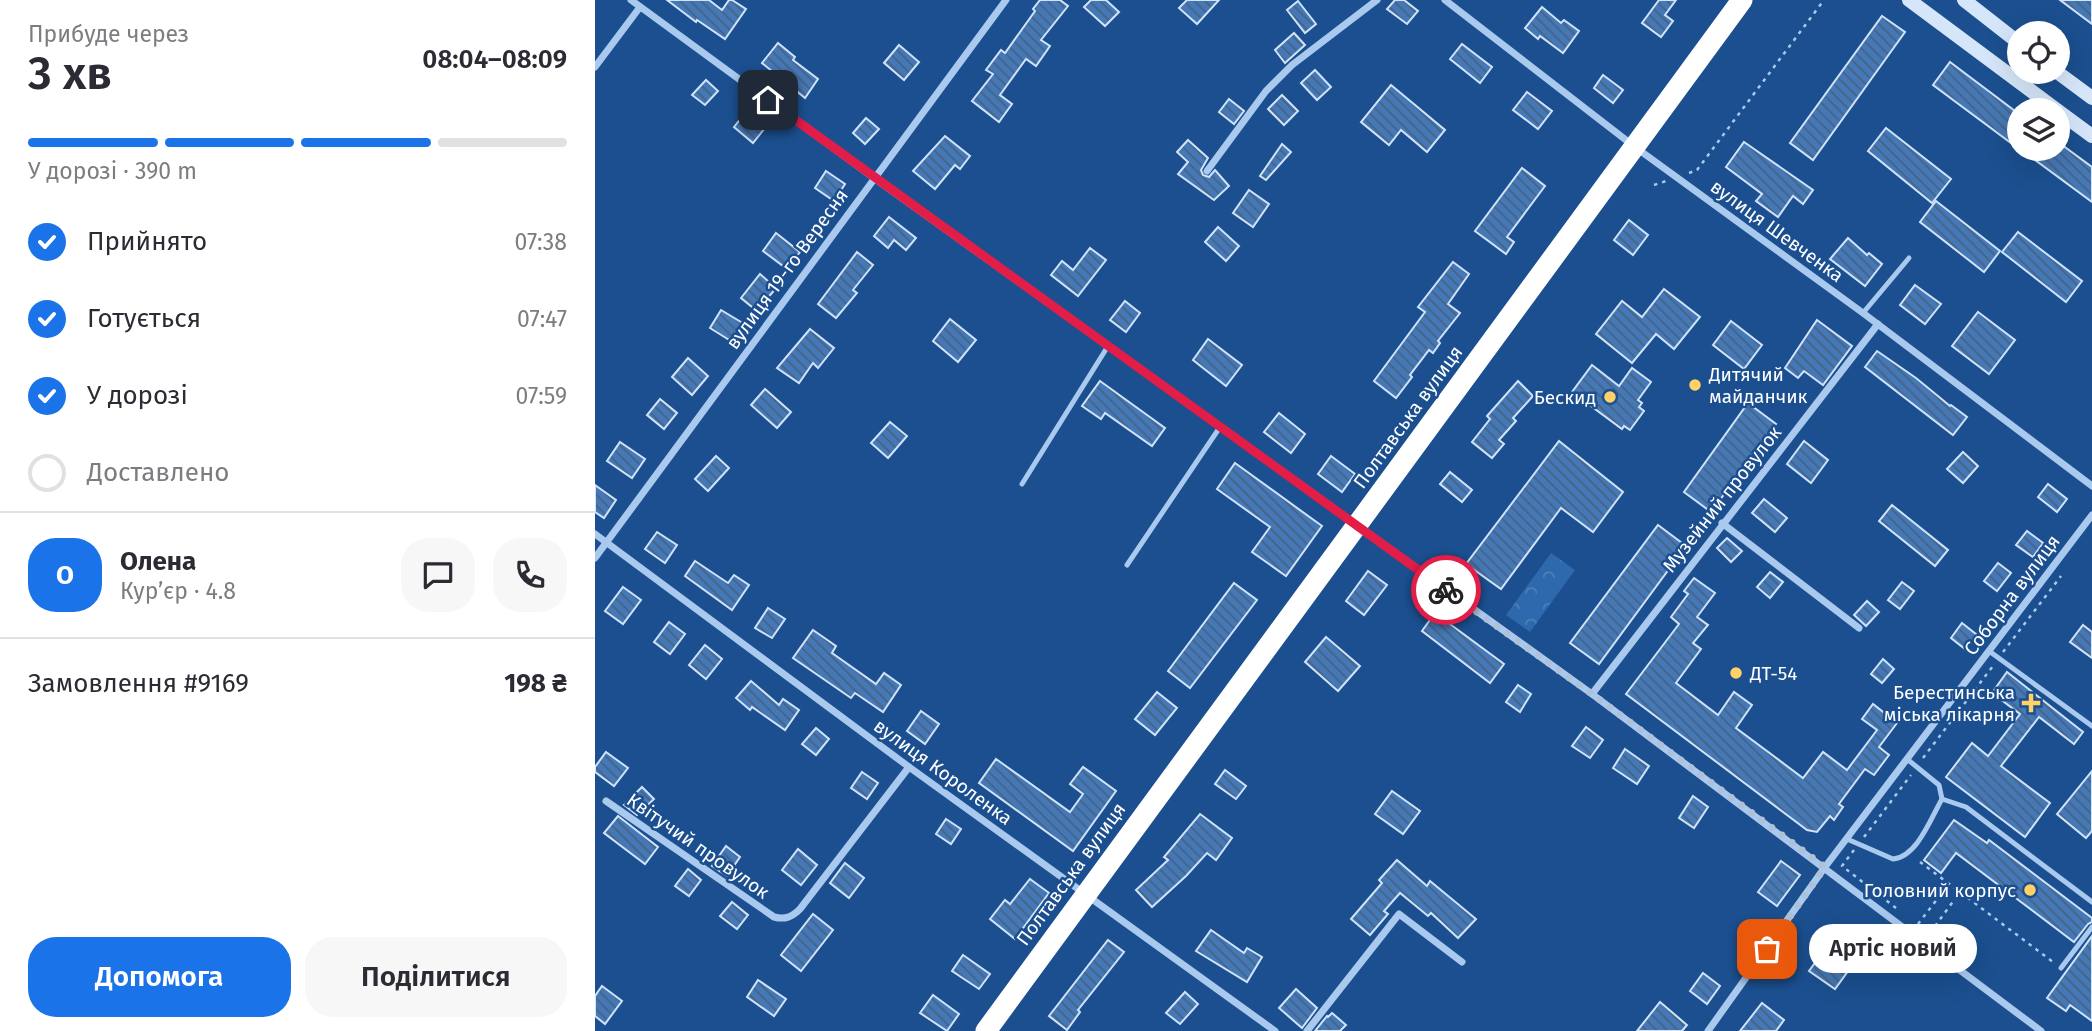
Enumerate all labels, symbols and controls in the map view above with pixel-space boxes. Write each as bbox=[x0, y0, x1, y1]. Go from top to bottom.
text: Прибуде через bbox=[28, 20, 189, 48]
map controls bbox=[2007, 21, 2070, 161]
button: locate bbox=[2007, 21, 2070, 84]
text: 08:04–08:09 bbox=[422, 44, 567, 75]
text: 3 хв bbox=[28, 46, 112, 101]
pin bbox=[738, 70, 798, 130]
icon: home bbox=[749, 81, 787, 119]
button: layers bbox=[2007, 98, 2070, 161]
text: У дорозі · 390 m bbox=[28, 157, 197, 185]
street label: вулиця Шевченка bbox=[1706, 175, 1848, 287]
street label: вулиця 19-го Вересня bbox=[721, 184, 853, 354]
icon: check bbox=[28, 223, 66, 261]
text: Прийнято bbox=[87, 226, 207, 257]
text: 07:38 bbox=[515, 228, 567, 256]
icon: check bbox=[28, 300, 66, 338]
text: Готується bbox=[87, 303, 201, 334]
text: 07:47 bbox=[517, 305, 567, 333]
street label: Полтавська вулиця bbox=[1348, 341, 1468, 493]
place label: Дитячий майданчик bbox=[1708, 363, 1808, 408]
icon: check bbox=[28, 377, 66, 415]
marker: Дитячий майданчик bbox=[1687, 377, 1703, 393]
text: У дорозі bbox=[87, 380, 188, 411]
text: 07:59 bbox=[516, 382, 567, 410]
place label: Бескид bbox=[1534, 386, 1596, 409]
marker: Бескид bbox=[1602, 389, 1618, 405]
street label: Музейний провулок bbox=[1658, 421, 1786, 577]
text: Доставлено bbox=[87, 457, 229, 488]
street label: Соборна вулиця bbox=[1959, 530, 2065, 660]
button: chat bbox=[401, 538, 475, 612]
button: phone bbox=[493, 538, 567, 612]
text: Олена bbox=[120, 546, 196, 577]
courier bbox=[1411, 555, 1481, 625]
text: О bbox=[56, 560, 74, 591]
icon: bike bbox=[1427, 571, 1465, 609]
text: Кур’єр · 4.8 bbox=[120, 577, 236, 605]
place label: ДТ-54 bbox=[1749, 662, 1797, 685]
marker: ДТ-54 bbox=[1728, 665, 1744, 681]
text: Замовлення #9169 bbox=[28, 668, 249, 699]
text: 198 ₴ bbox=[504, 668, 567, 699]
place label: Берестинська міська лікарня bbox=[1884, 681, 2015, 726]
marker: Берестинська міська лікарня bbox=[2021, 693, 2041, 713]
street label: вулиця Короленка bbox=[869, 714, 1017, 830]
street label: Квітучий провулок bbox=[622, 788, 774, 904]
street label: Полтавська вулиця bbox=[1011, 798, 1131, 950]
place label: Головний корпус bbox=[1864, 879, 2016, 902]
marker: Головний корпус bbox=[2022, 882, 2038, 898]
pin bbox=[1737, 919, 1797, 979]
callout: Артіс новий bbox=[1809, 925, 1977, 974]
icon: bag bbox=[1748, 930, 1786, 968]
text: Артіс новий bbox=[1829, 934, 1957, 962]
button: Допомога bbox=[28, 937, 291, 1017]
button: Поділитися bbox=[305, 937, 567, 1017]

